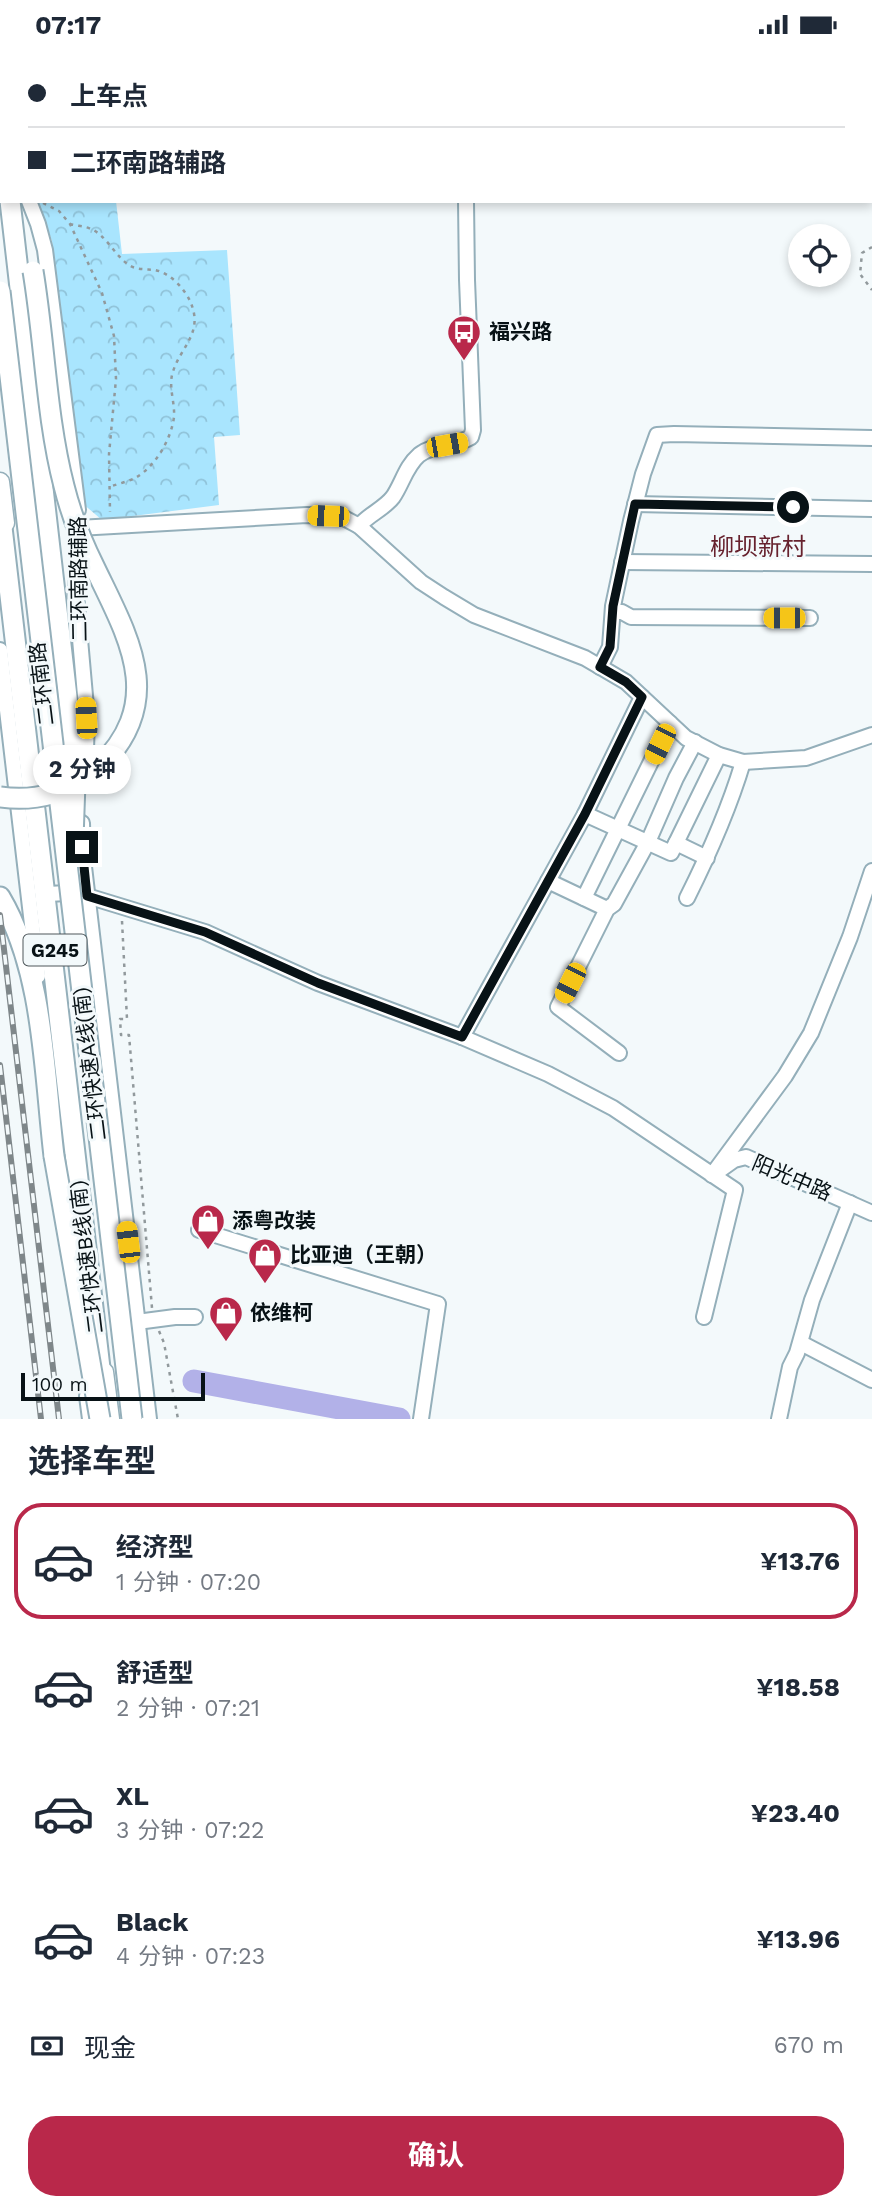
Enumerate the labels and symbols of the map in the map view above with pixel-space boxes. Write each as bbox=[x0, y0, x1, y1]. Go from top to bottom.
bus stop icon: 福兴路 bbox=[445, 313, 483, 362]
place label: 福兴路 bbox=[489, 319, 552, 344]
car bbox=[425, 431, 470, 459]
route start bbox=[777, 491, 809, 523]
car bbox=[307, 505, 350, 527]
street label: 二环南路辅路 bbox=[65, 516, 92, 642]
district label: 柳坝新村 bbox=[710, 533, 806, 561]
car bbox=[764, 608, 806, 629]
street label: 二环南路 bbox=[24, 641, 59, 727]
car bbox=[75, 696, 98, 740]
car bbox=[642, 721, 679, 767]
callout: 2 分钟 bbox=[33, 745, 131, 795]
route end bbox=[66, 831, 98, 863]
road number: G245 bbox=[23, 935, 86, 966]
car bbox=[552, 960, 589, 1006]
street label: 二环快速A线(南) bbox=[68, 986, 111, 1142]
street label: 阳光中路 bbox=[749, 1150, 836, 1205]
street label: 二环快速B线(南) bbox=[65, 1179, 108, 1335]
shop icon: 添粤改装 bbox=[189, 1202, 227, 1251]
place label: 添粤改装 bbox=[232, 1208, 316, 1233]
car bbox=[116, 1220, 141, 1264]
shop icon: 比亚迪（王朝） bbox=[246, 1236, 284, 1285]
place label: 比亚迪（王朝） bbox=[290, 1242, 437, 1267]
shop icon: 依维柯 bbox=[207, 1294, 245, 1343]
place label: 依维柯 bbox=[250, 1300, 313, 1325]
scale bar bbox=[21, 1370, 205, 1402]

